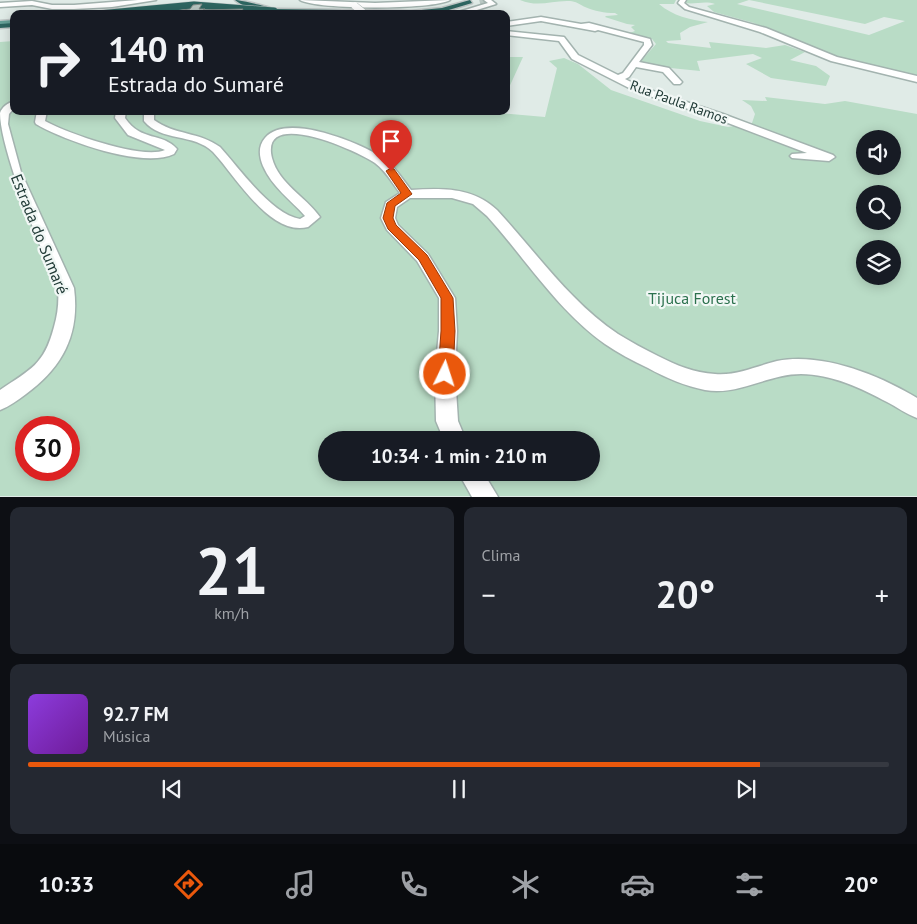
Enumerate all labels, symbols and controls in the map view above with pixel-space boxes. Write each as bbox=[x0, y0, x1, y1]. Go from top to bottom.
text: 140 m bbox=[108, 26, 205, 72]
icon: right bbox=[25, 30, 90, 95]
text: Estrada do Sumaré bbox=[108, 70, 284, 98]
street label: Rua Paula Ramos bbox=[628, 76, 731, 128]
pin bbox=[370, 120, 412, 171]
icon: arrive bbox=[377, 127, 405, 155]
map controls bbox=[856, 130, 901, 285]
button: sound bbox=[856, 130, 901, 175]
street label: Estrada do Sumaré bbox=[7, 171, 73, 297]
button: search bbox=[856, 185, 901, 230]
button: layers bbox=[856, 240, 901, 285]
park label: Tijuca Forest bbox=[648, 288, 737, 308]
position arrow bbox=[418, 347, 470, 399]
speed limit sign: 30 bbox=[15, 416, 80, 481]
text: 10:34 · 1 min · 210 m bbox=[371, 444, 547, 468]
text: 21 bbox=[195, 528, 269, 612]
text: Clima bbox=[482, 545, 521, 565]
text: 20° bbox=[655, 569, 715, 618]
text: − bbox=[482, 576, 496, 613]
text: + bbox=[875, 576, 889, 613]
text: km/h bbox=[214, 603, 249, 623]
text: 92.7 FM bbox=[103, 702, 169, 726]
text: Música bbox=[103, 726, 150, 746]
icon: previous bbox=[158, 775, 186, 803]
icon: pause bbox=[445, 775, 473, 803]
icon: next bbox=[732, 775, 760, 803]
icon: directions bbox=[171, 867, 206, 902]
icon: music bbox=[283, 867, 318, 902]
icon: phone bbox=[396, 867, 431, 902]
icon: climate bbox=[508, 867, 543, 902]
icon: car bbox=[620, 867, 655, 902]
icon: filters bbox=[732, 867, 767, 902]
text: 10:33 bbox=[39, 870, 94, 898]
text: 20° bbox=[844, 870, 878, 898]

